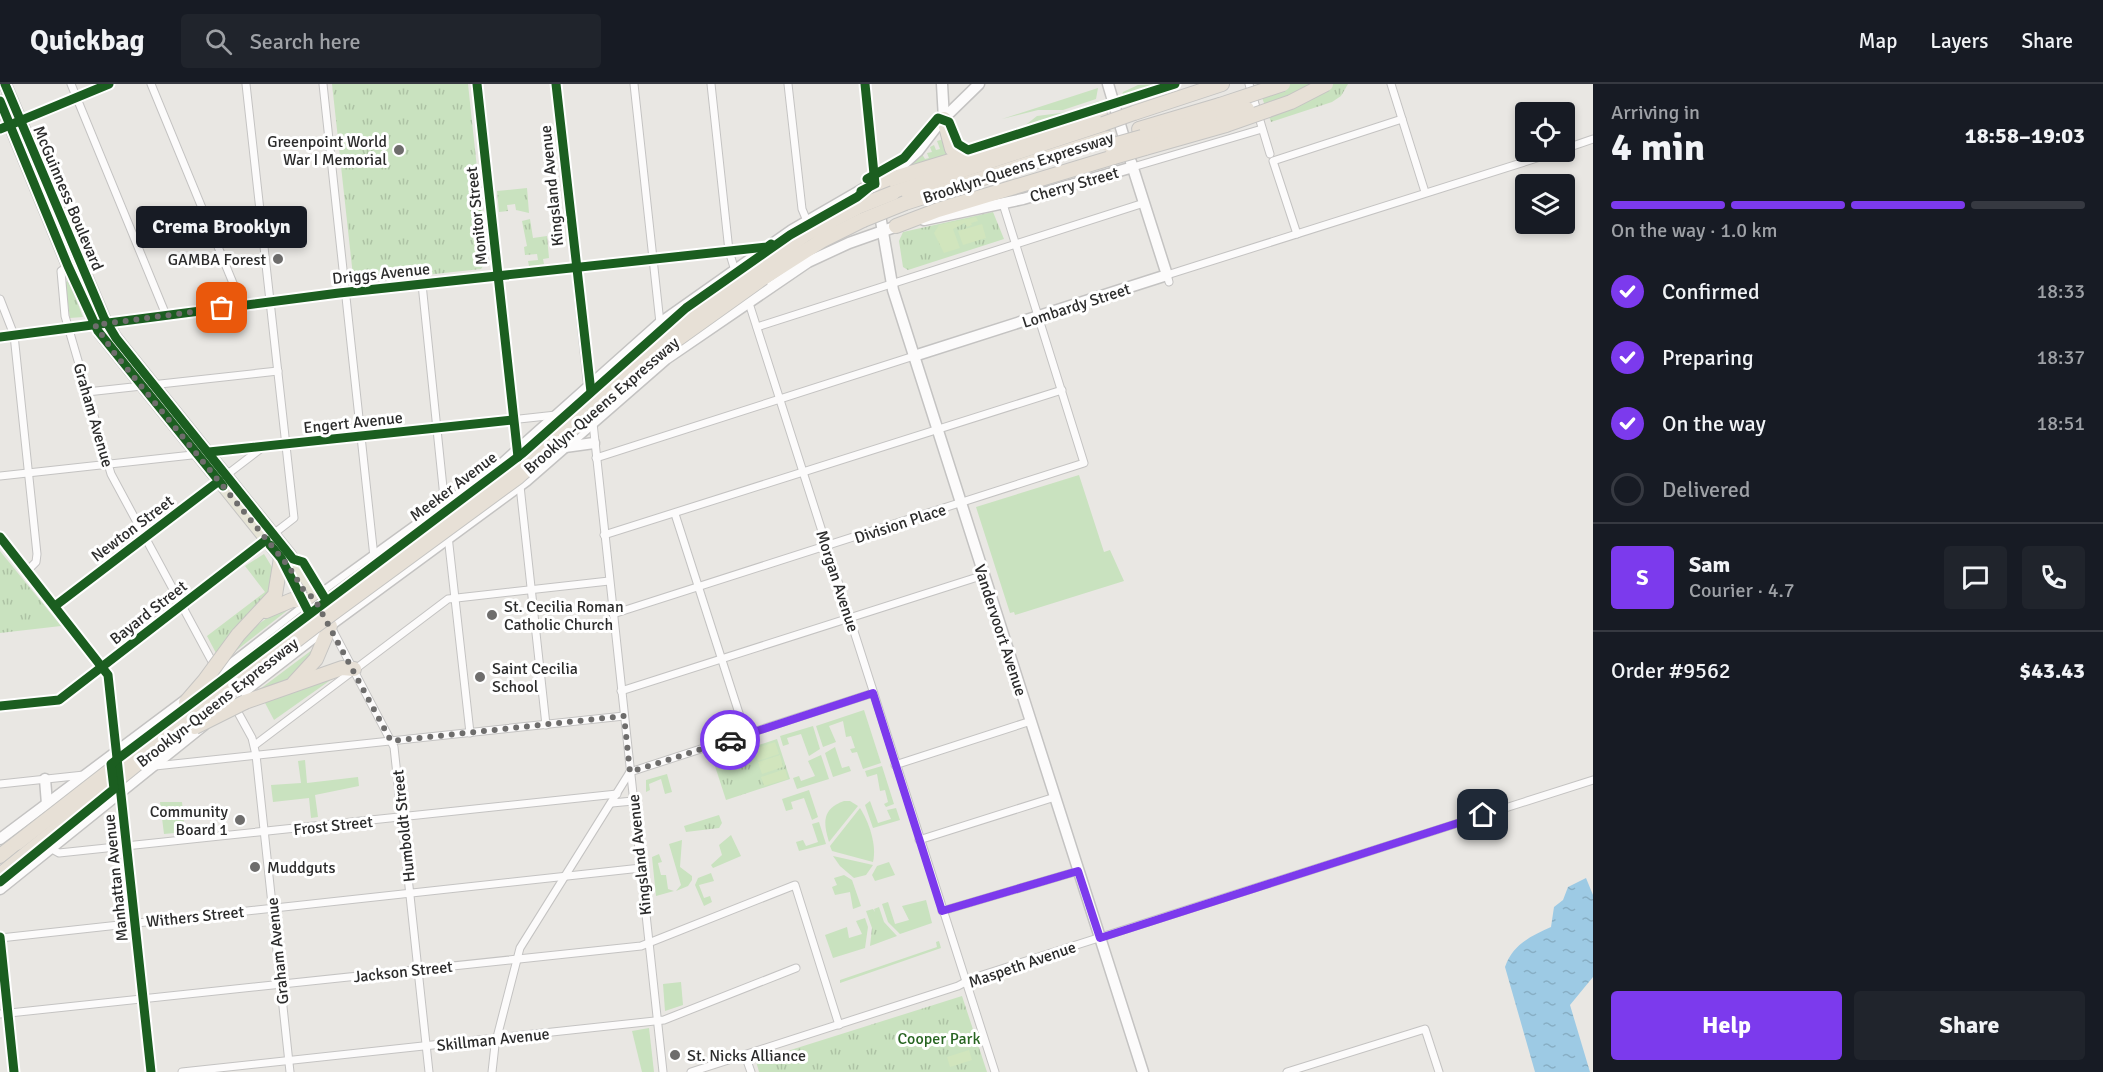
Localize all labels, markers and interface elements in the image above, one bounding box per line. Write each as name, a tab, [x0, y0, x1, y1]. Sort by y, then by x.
search box	[181, 14, 601, 68]
text: Quickbag	[30, 24, 145, 58]
icon: search	[202, 25, 235, 58]
text: Search here	[250, 28, 361, 55]
text: Map	[1859, 28, 1897, 54]
text: Layers	[1930, 28, 1988, 54]
text: Share	[2021, 28, 2073, 54]
text: Arriving in	[1611, 100, 1700, 125]
map controls	[1515, 102, 1575, 234]
button: locate	[1515, 102, 1575, 162]
text: 18:58–19:03	[1965, 122, 2085, 149]
street label: McGuinness Boulevard	[29, 123, 108, 274]
text: 4 min	[1611, 123, 1705, 171]
street label: Kingsland Avenue	[536, 124, 568, 247]
street label: Brooklyn-Queens Expressway	[920, 127, 1117, 208]
place label: Greenpoint World War I Memorial	[267, 132, 387, 170]
marker: Greenpoint World War I Memorial	[392, 143, 406, 157]
street label: Cherry Street	[1028, 163, 1121, 207]
street label: Monitor Street	[462, 165, 492, 266]
button: layers	[1515, 174, 1575, 234]
callout: Crema Brooklyn	[136, 206, 308, 248]
text: Crema Brooklyn	[152, 214, 291, 239]
text: On the way · 1.0 km	[1611, 218, 1777, 243]
place label: GAMBA Forest	[168, 250, 266, 270]
marker: GAMBA Forest	[271, 252, 285, 266]
street label: Driggs Avenue	[331, 259, 431, 289]
icon: check	[1611, 275, 1644, 308]
text: Confirmed	[1662, 278, 1760, 305]
street label: Lombardy Street	[1020, 279, 1133, 333]
text: 18:33	[2036, 279, 2085, 304]
pin	[196, 282, 247, 333]
icon: bag	[205, 291, 238, 324]
street label: Brooklyn-Queens Expressway	[520, 332, 684, 479]
icon: check	[1611, 341, 1644, 374]
text: Preparing	[1662, 344, 1754, 371]
text: 18:37	[2036, 345, 2085, 370]
street label: Graham Avenue	[69, 361, 117, 470]
icon: check	[1611, 407, 1644, 440]
street label: Engert Avenue	[303, 408, 404, 438]
text: On the way	[1662, 410, 1766, 437]
text: 18:51	[2036, 411, 2085, 436]
street label: Meeker Avenue	[406, 447, 501, 526]
text: Delivered	[1662, 476, 1750, 503]
street label: Newton Street	[87, 491, 178, 566]
street label: Division Place	[852, 500, 949, 548]
street label: Morgan Avenue	[811, 528, 863, 635]
button: chat	[1944, 546, 2007, 609]
button: phone	[2022, 546, 2085, 609]
text: Sam	[1689, 551, 1730, 578]
street label: Vandervoort Avenue	[969, 562, 1031, 699]
text: S	[1636, 564, 1649, 591]
street label: Bayard Street	[106, 576, 191, 649]
text: Courier · 4.7	[1689, 578, 1795, 603]
place label: St. Cecilia Roman Catholic Church	[504, 597, 624, 635]
marker: St. Cecilia Roman Catholic Church	[485, 608, 499, 622]
street label: Brooklyn-Queens Expressway	[133, 633, 303, 772]
text: Order #9562	[1611, 657, 1731, 684]
text: $43.43	[2019, 657, 2085, 684]
place label: Saint Cecilia School	[492, 659, 578, 697]
marker: Saint Cecilia School	[473, 670, 487, 684]
courier	[700, 710, 760, 770]
icon: car	[714, 724, 747, 757]
street label: Humboldt Street	[388, 768, 420, 883]
pin	[1457, 789, 1508, 840]
street label: Kingsland Avenue	[624, 793, 656, 916]
icon: home	[1466, 798, 1499, 831]
place label: Community Board 1	[150, 802, 229, 840]
street label: Frost Street	[292, 812, 374, 840]
street label: Manhattan Avenue	[99, 813, 133, 943]
marker: Community Board 1	[233, 813, 247, 827]
place label: Muddguts	[267, 858, 335, 878]
marker: Muddguts	[248, 860, 262, 874]
street label: Graham Avenue	[262, 896, 294, 1005]
street label: Withers Street	[145, 902, 245, 932]
street label: Maspeth Avenue	[966, 937, 1079, 993]
street label: Jackson Street	[353, 957, 454, 987]
button: Help	[1611, 991, 1842, 1060]
button: Share	[1854, 991, 2085, 1060]
street label: Skillman Avenue	[436, 1024, 551, 1056]
park label: Cooper Park	[898, 1029, 980, 1049]
place label: St. Nicks Alliance	[687, 1046, 806, 1066]
marker: St. Nicks Alliance	[668, 1048, 682, 1062]

